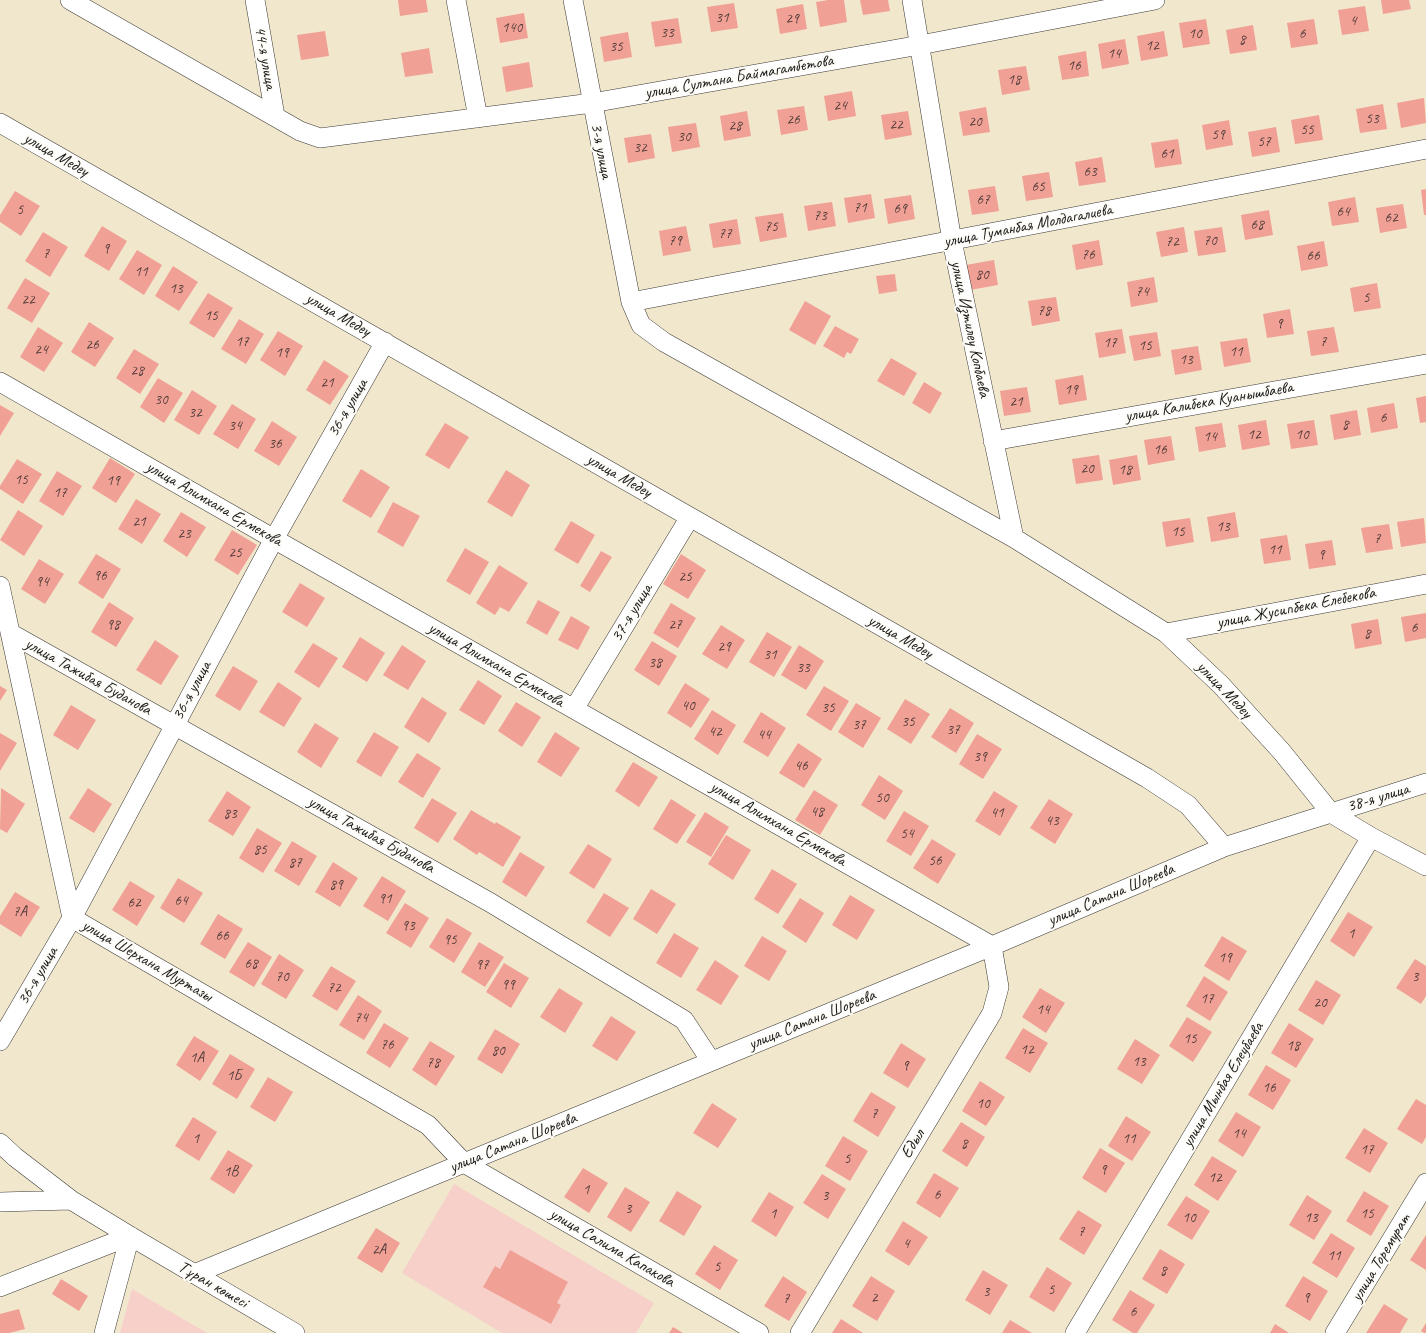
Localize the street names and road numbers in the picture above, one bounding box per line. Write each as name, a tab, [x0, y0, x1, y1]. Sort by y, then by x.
street label: 44-я улица	[249, 25, 281, 91]
street label: улица Султана Баймагамбетова	[643, 50, 835, 104]
street label: 3-я улица	[586, 122, 616, 180]
street label: улица Медеу	[20, 128, 92, 182]
street label: улица Туманбая Молдагалиева	[942, 200, 1114, 252]
street label: улица Изтилеу Копбаева	[946, 259, 994, 399]
street label: улица Медеу	[302, 288, 374, 342]
street label: 36-я улица	[323, 375, 373, 441]
street label: улица Калибека Куанышбаева	[1123, 377, 1295, 427]
street label: улица Медеу	[583, 449, 655, 503]
street label: улица Алимхана Ермекова	[142, 457, 286, 551]
street label: 37-я улица	[607, 580, 657, 646]
street label: улица Жусипбека Елебекова	[1215, 583, 1377, 633]
street label: улица Медеу	[864, 610, 936, 664]
street label: улица Алимхана Ермекова	[424, 618, 568, 712]
street label: улица Тажибая Буданова	[21, 634, 155, 720]
street label: улица Медеу	[1192, 657, 1256, 723]
street label: 36-я улица	[168, 658, 216, 724]
street label: улица Алимхана Ермекова	[706, 777, 850, 871]
street label: 38-я улица	[1345, 779, 1411, 817]
street label: улица Тажибая Буданова	[304, 792, 438, 878]
street label: улица Сатана Шореева	[1045, 859, 1177, 931]
street label: улица Шерхана Муртазы	[78, 915, 216, 1007]
street label: 36-я улица	[13, 943, 63, 1009]
street label: улица Сатана Шореева	[745, 985, 879, 1055]
street label: улица Мынбая Елеубаева	[1178, 1019, 1268, 1151]
street label: улица Сатана Шореева	[446, 1108, 580, 1178]
street label: Едыл	[896, 1126, 930, 1162]
street label: улица Салима Капакова	[546, 1204, 678, 1292]
street label: улица Торемурат	[1347, 1211, 1415, 1305]
street label: Тұран көшесі	[174, 1257, 252, 1313]

